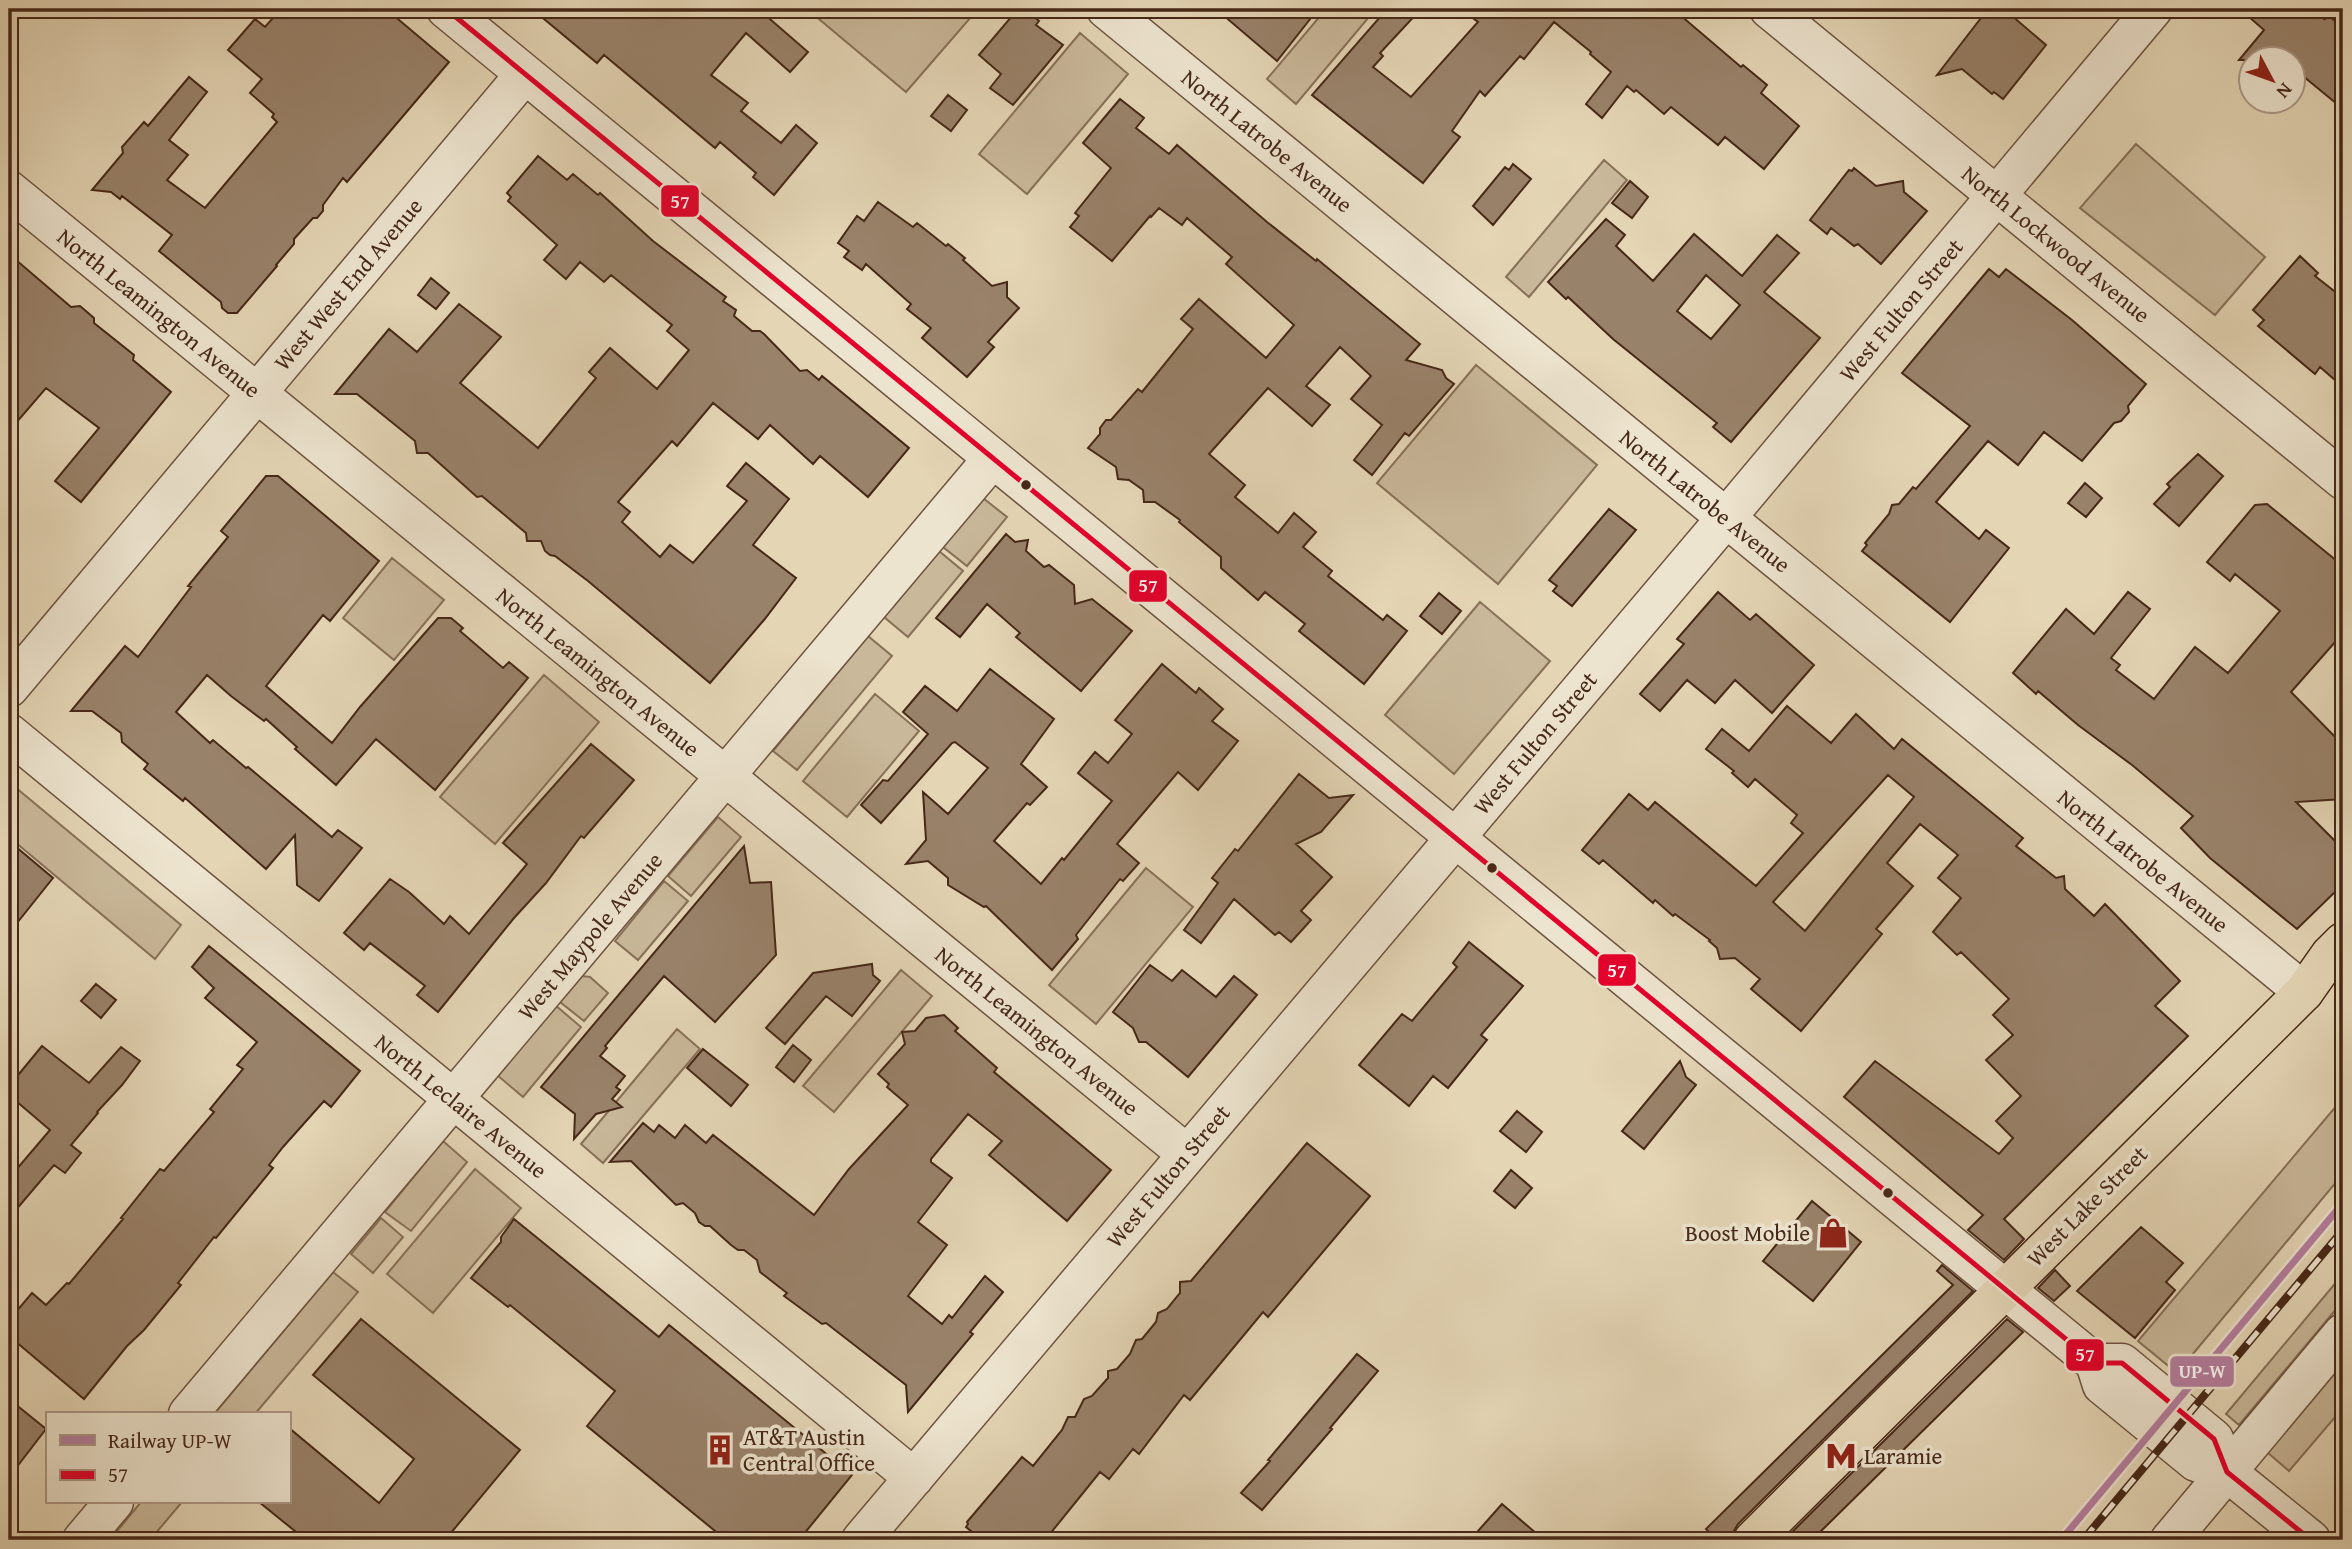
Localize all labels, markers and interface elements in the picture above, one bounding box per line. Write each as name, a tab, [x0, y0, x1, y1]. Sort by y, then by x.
north arrow	[2236, 46, 2306, 116]
street label: North Latrobe Avenue	[1175, 61, 1360, 220]
text: N	[2270, 77, 2300, 105]
street label: North Lockwood Avenue	[1955, 157, 2158, 330]
line badge: 57	[660, 184, 700, 218]
text: 57	[670, 187, 690, 215]
street label: West West End Avenue	[266, 190, 430, 377]
street label: North Leamington Avenue	[50, 220, 268, 405]
street label: West Fulton Street	[1831, 231, 1970, 388]
street label: North Latrobe Avenue	[1613, 421, 1798, 580]
unlabelled marker	[1019, 478, 1033, 492]
line badge: 57	[1128, 569, 1168, 603]
text: 57	[1138, 571, 1158, 599]
street label: North Leamington Avenue	[489, 579, 707, 764]
street label: West Fulton Street	[1465, 664, 1604, 821]
street label: North Latrobe Avenue	[2051, 781, 2236, 940]
street label: West Maypole Avenue	[509, 845, 670, 1027]
unlabelled marker	[1485, 861, 1499, 875]
street label: North Leamington Avenue	[928, 938, 1146, 1123]
line badge: 57	[1597, 953, 1637, 987]
text: 57	[1607, 956, 1627, 984]
street label: North Leclaire Avenue	[368, 1026, 555, 1186]
street label: West Fulton Street	[1098, 1097, 1237, 1254]
street label: West Lake Street	[2019, 1138, 2155, 1274]
unlabelled marker	[1881, 1186, 1895, 1200]
place label: Boost Mobile	[1685, 1216, 1810, 1249]
shop icon: Boost Mobile	[1816, 1216, 1850, 1250]
line badge: 57	[2065, 1338, 2105, 1372]
text: 57	[2075, 1340, 2095, 1368]
line badge: UP-W	[2169, 1355, 2235, 1388]
text: UP-W	[2179, 1357, 2226, 1385]
legend	[46, 1412, 290, 1504]
place label: AT&T Austin Central Office	[743, 1420, 875, 1479]
text: Railway UP-W	[108, 1425, 232, 1456]
building icon: AT&T Austin Central Office	[703, 1433, 737, 1467]
metro station icon: Laramie	[1824, 1439, 1858, 1473]
place label: Laramie	[1864, 1439, 1942, 1472]
text: 57	[108, 1459, 128, 1490]

